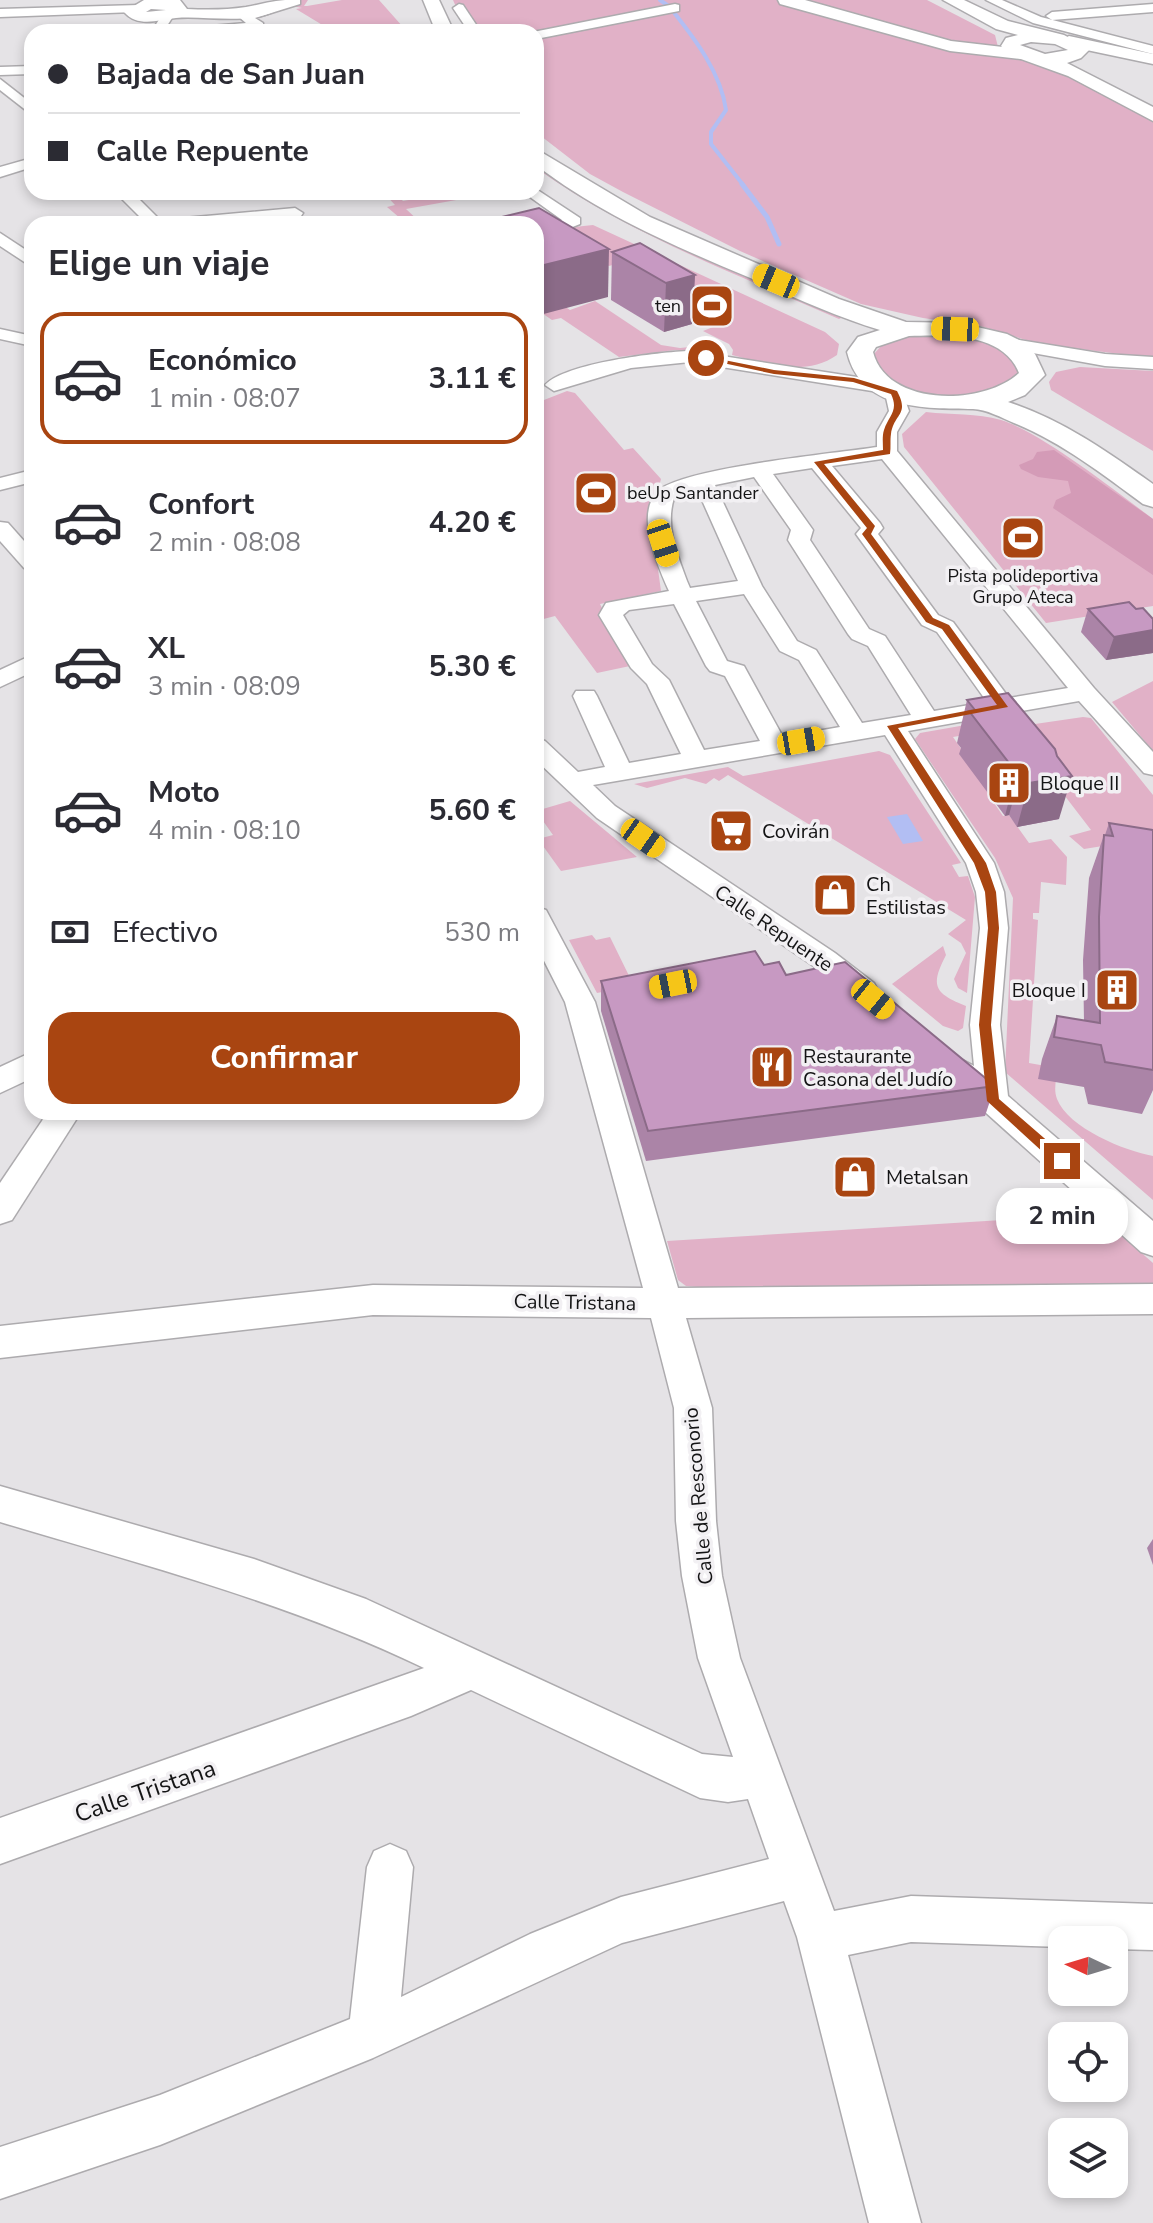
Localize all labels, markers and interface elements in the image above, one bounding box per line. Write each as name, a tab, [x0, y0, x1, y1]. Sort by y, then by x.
text: Bajada de San Juan	[96, 54, 365, 95]
text: Calle Repuente	[96, 131, 309, 172]
text: Elige un viaje	[48, 239, 269, 288]
car	[749, 261, 803, 301]
sports icon: ten	[688, 282, 736, 330]
place label: ten	[655, 294, 681, 318]
car	[931, 316, 979, 342]
text: Económico	[148, 340, 297, 381]
route start	[688, 340, 724, 376]
icon: car	[52, 342, 124, 414]
text: 3.11 €	[428, 358, 516, 399]
text: 1 min · 08:07	[148, 381, 301, 416]
sports icon: beUp Santander	[572, 469, 620, 517]
place label: beUp Santander	[627, 481, 759, 505]
text: Confort	[148, 484, 254, 525]
icon: car	[52, 486, 124, 558]
text: 4.20 €	[428, 502, 516, 543]
sports icon: Pista polideportiva Grupo Ateca	[999, 514, 1047, 562]
car	[644, 516, 682, 570]
text: 2 min · 08:08	[148, 525, 301, 560]
place label: Pista polideportiva Grupo Ateca	[947, 564, 1099, 609]
text: XL	[148, 628, 185, 669]
icon: car	[52, 630, 124, 702]
text: 5.30 €	[428, 646, 516, 687]
text: 3 min · 08:09	[148, 669, 301, 704]
car	[775, 725, 827, 757]
building icon: Bloque II	[985, 759, 1033, 807]
place label: Bloque II	[1040, 770, 1119, 797]
text: Moto	[148, 772, 220, 813]
icon: car	[52, 774, 124, 846]
text: 5.60 €	[428, 790, 516, 831]
supermarket icon: Covirán	[707, 807, 755, 855]
text: 4 min · 08:10	[148, 813, 301, 848]
car	[616, 814, 670, 862]
place label: Covirán	[762, 818, 830, 845]
shop icon: Ch Estilistas	[811, 871, 859, 919]
place label: Ch Estilistas	[866, 871, 946, 921]
street label: Calle Repuente	[709, 879, 838, 978]
icon: cash	[48, 910, 92, 954]
text: Efectivo	[112, 912, 218, 953]
text: 530 m	[444, 915, 520, 950]
building icon: Bloque I	[1093, 966, 1141, 1014]
car	[647, 968, 699, 1000]
car	[847, 975, 899, 1023]
place label: Bloque I	[1012, 977, 1086, 1004]
button: Confirmar	[48, 1012, 520, 1104]
restaurant icon: Restaurante Casona del Judío	[748, 1043, 796, 1091]
place label: Restaurante Casona del Judío	[803, 1043, 953, 1093]
route end	[1044, 1143, 1080, 1179]
shop icon: Metalsan	[831, 1153, 879, 1201]
place label: Metalsan	[886, 1164, 969, 1191]
callout: 2 min	[996, 1189, 1128, 1245]
text: 2 min	[1028, 1198, 1096, 1233]
street label: Calle Tristana	[513, 1288, 637, 1317]
street label: Calle de Resconorio	[677, 1406, 720, 1586]
street label: Calle Tristana	[70, 1752, 220, 1830]
north arrow	[1048, 1926, 1128, 2006]
map controls	[1048, 1926, 1128, 2198]
button: locate	[1048, 2022, 1128, 2102]
button: layers	[1048, 2118, 1128, 2198]

